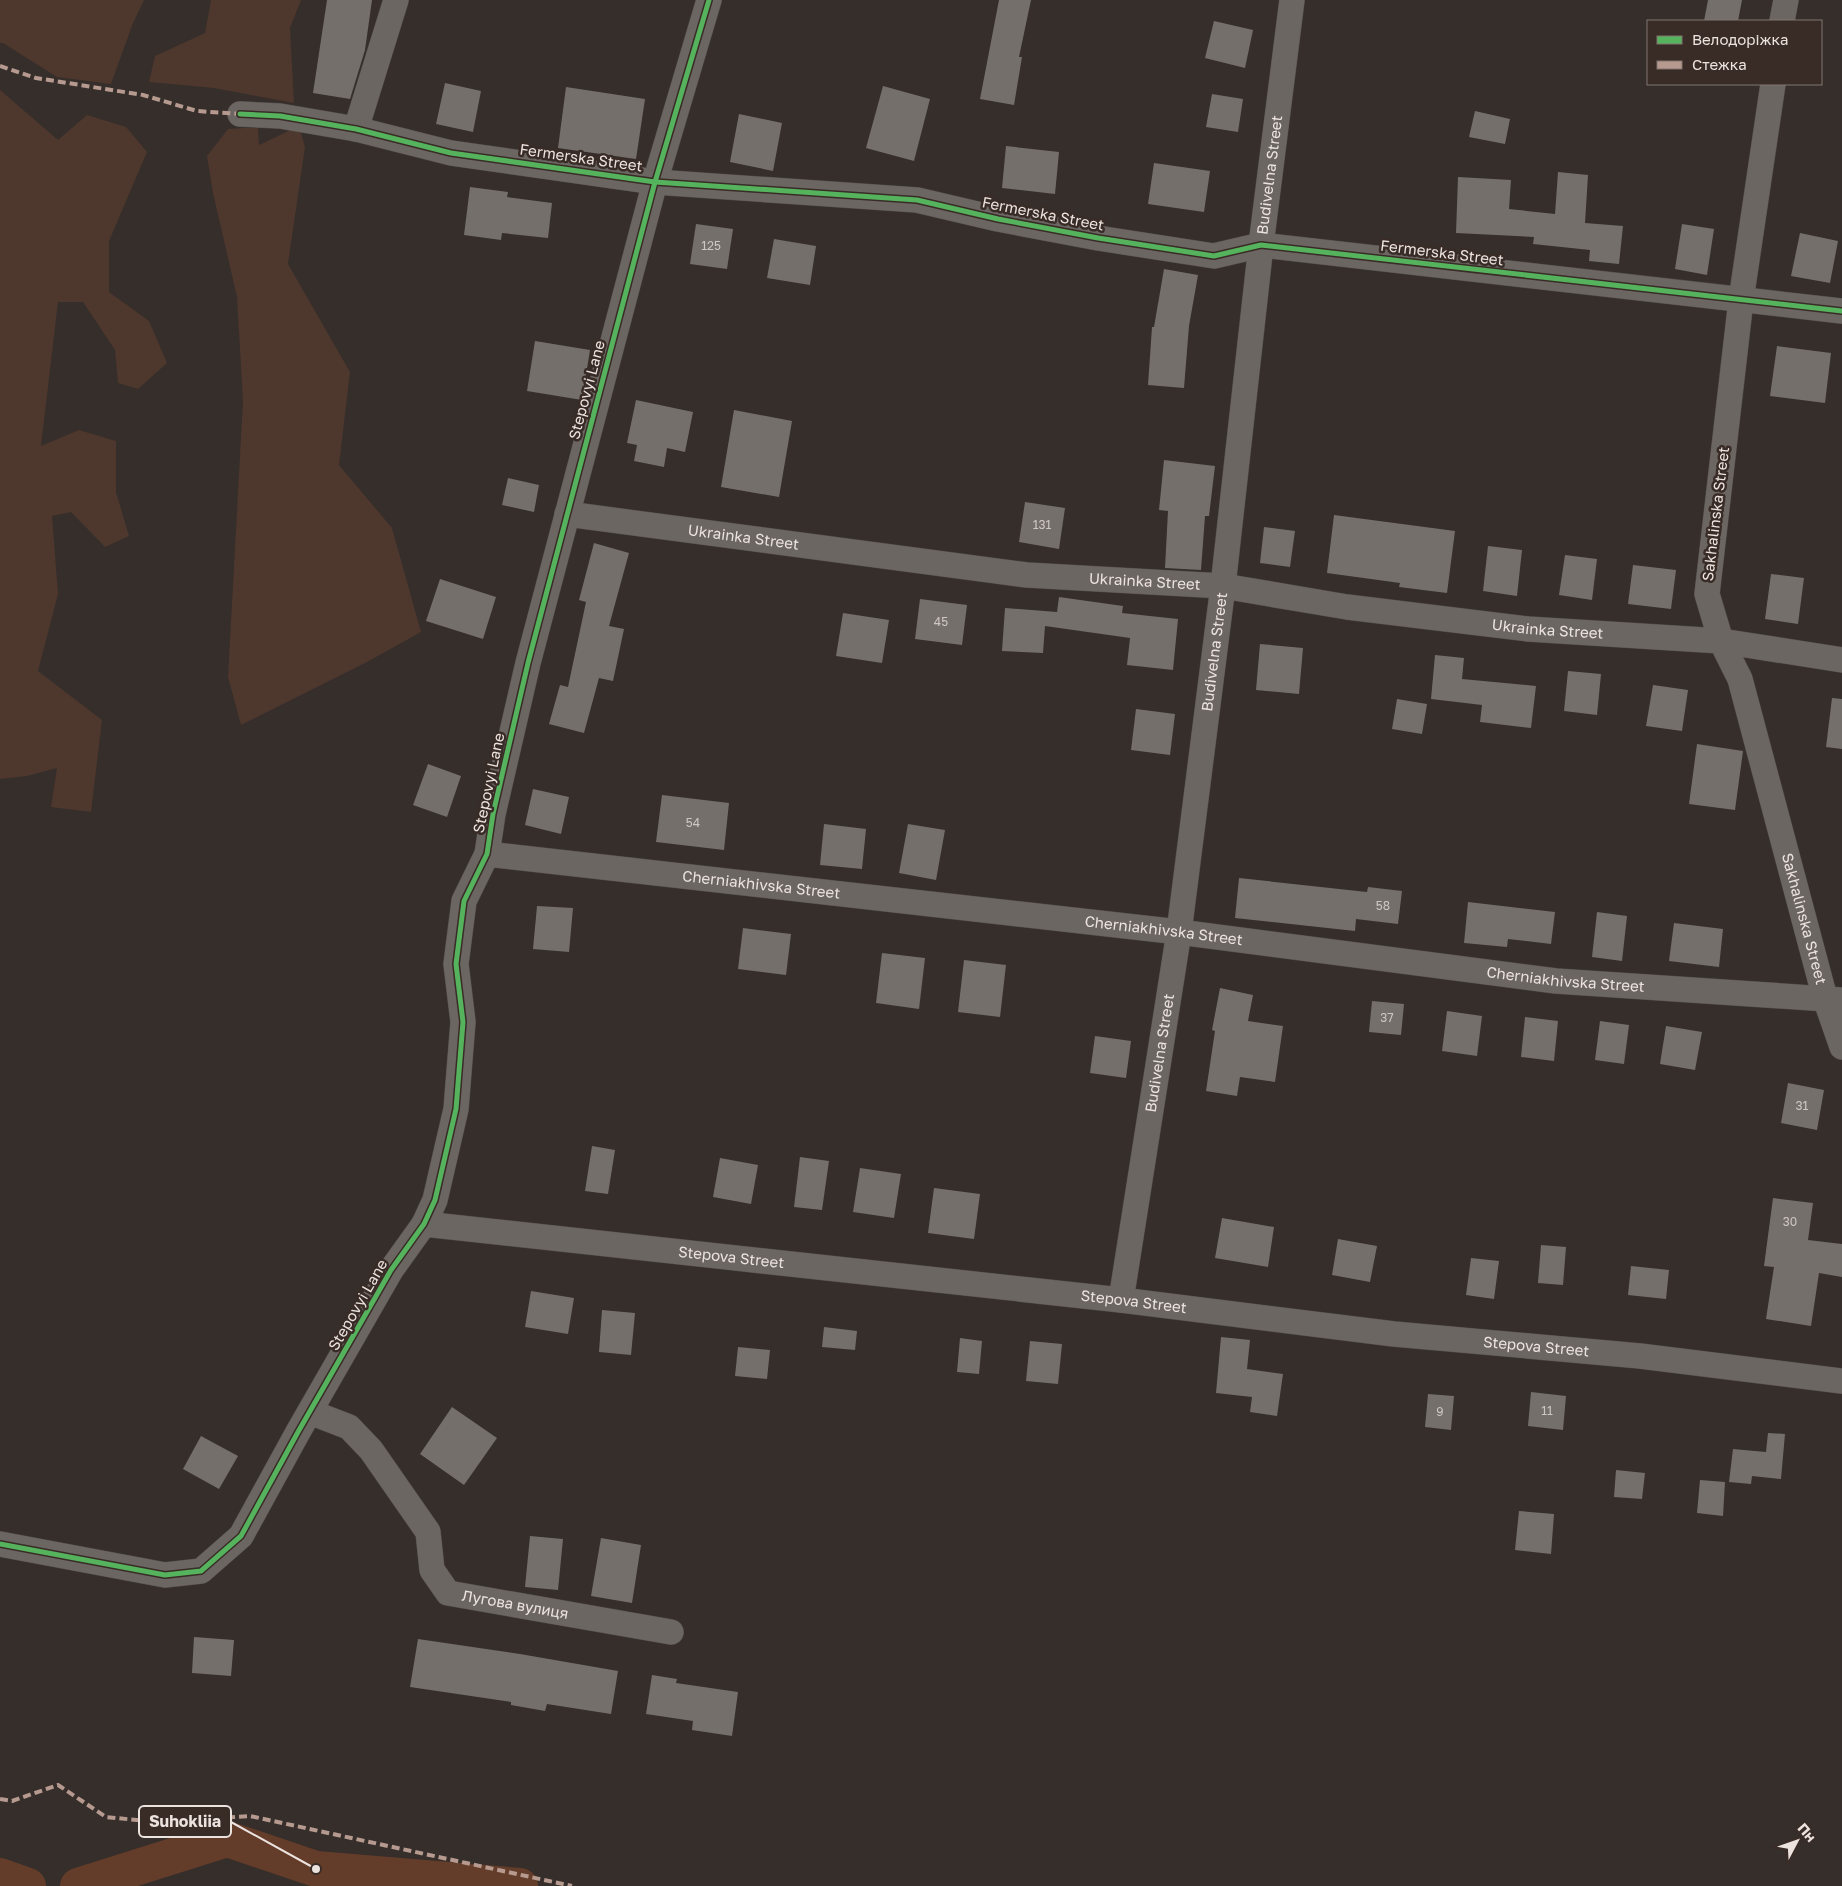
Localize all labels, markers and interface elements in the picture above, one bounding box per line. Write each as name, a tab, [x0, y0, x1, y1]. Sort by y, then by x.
legend	[1647, 20, 1822, 85]
text: Велодоріжка	[1692, 30, 1789, 48]
text: Стежка	[1692, 55, 1747, 73]
street label: Budivelna Street	[1252, 114, 1285, 236]
street label: Fermerska Street	[518, 139, 644, 175]
street label: Fermerska Street	[981, 192, 1106, 234]
street label: Fermerska Street	[1379, 236, 1505, 269]
house number: 125	[701, 238, 721, 253]
street label: Stepovyi Lane	[564, 338, 608, 441]
street label: Sakhalinska Street	[1698, 446, 1732, 582]
house number: 131	[1033, 517, 1052, 532]
street label: Ukrainka Street	[687, 520, 800, 553]
street label: Ukrainka Street	[1088, 568, 1201, 593]
street label: Budivelna Street	[1197, 591, 1230, 712]
house number: 45	[934, 614, 948, 629]
street label: Ukrainka Street	[1491, 615, 1604, 642]
street label: Stepovyi Lane	[469, 731, 507, 835]
house number: 54	[686, 815, 700, 830]
street label: Sakhalinska Street	[1779, 851, 1831, 986]
street label: Cherniakhivska Street	[681, 866, 841, 902]
house number: 58	[1376, 898, 1390, 913]
street label: Cherniakhivska Street	[1084, 911, 1244, 948]
street label: Cherniakhivska Street	[1486, 962, 1645, 995]
street label: Budivelna Street	[1141, 992, 1177, 1114]
house number: 37	[1380, 1010, 1394, 1025]
house number: 31	[1796, 1098, 1809, 1113]
house number: 30	[1783, 1214, 1797, 1229]
street label: Stepova Street	[677, 1242, 785, 1271]
street label: Stepovyi Lane	[324, 1256, 391, 1353]
street label: Stepova Street	[1080, 1286, 1188, 1316]
street label: Stepova Street	[1482, 1332, 1590, 1359]
house number: 11	[1541, 1403, 1553, 1418]
house number: 9	[1436, 1404, 1444, 1419]
street label: Лугова вулиця	[461, 1586, 570, 1622]
callout: Suhokliia	[139, 1806, 231, 1837]
text: Suhokliia	[149, 1811, 221, 1831]
north arrow	[1772, 1816, 1822, 1866]
text: Пн	[1795, 1819, 1820, 1845]

